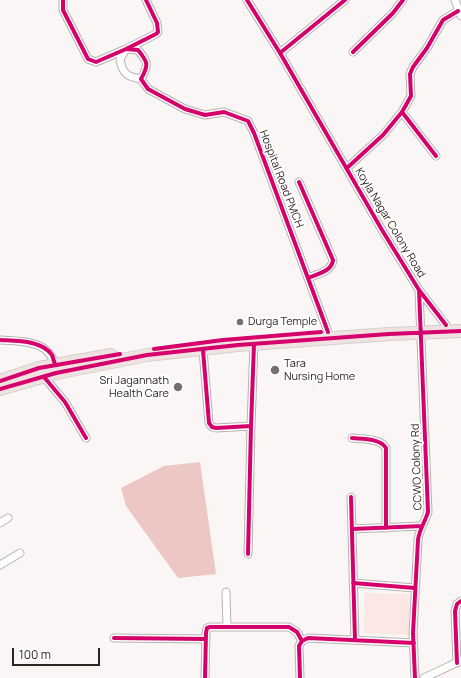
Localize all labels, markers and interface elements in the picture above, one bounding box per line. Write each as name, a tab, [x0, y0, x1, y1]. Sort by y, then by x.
street label: Hospital Road PMCH	[256, 128, 306, 230]
street label: Koyla Nagar Colony Road	[352, 166, 428, 280]
place label: Durga Temple	[248, 315, 317, 329]
marker: Durga Temple	[235, 317, 245, 327]
place label: Tara Nursing Home	[284, 357, 355, 383]
marker: Tara Nursing Home	[269, 364, 281, 376]
place label: Sri Jagannath Health Care	[100, 374, 169, 400]
marker: Sri Jagannath Health Care	[172, 381, 184, 393]
street label: CCWO Colony Rd	[409, 423, 425, 511]
scale bar	[14, 640, 102, 666]
text: 100 m	[19, 646, 51, 663]

